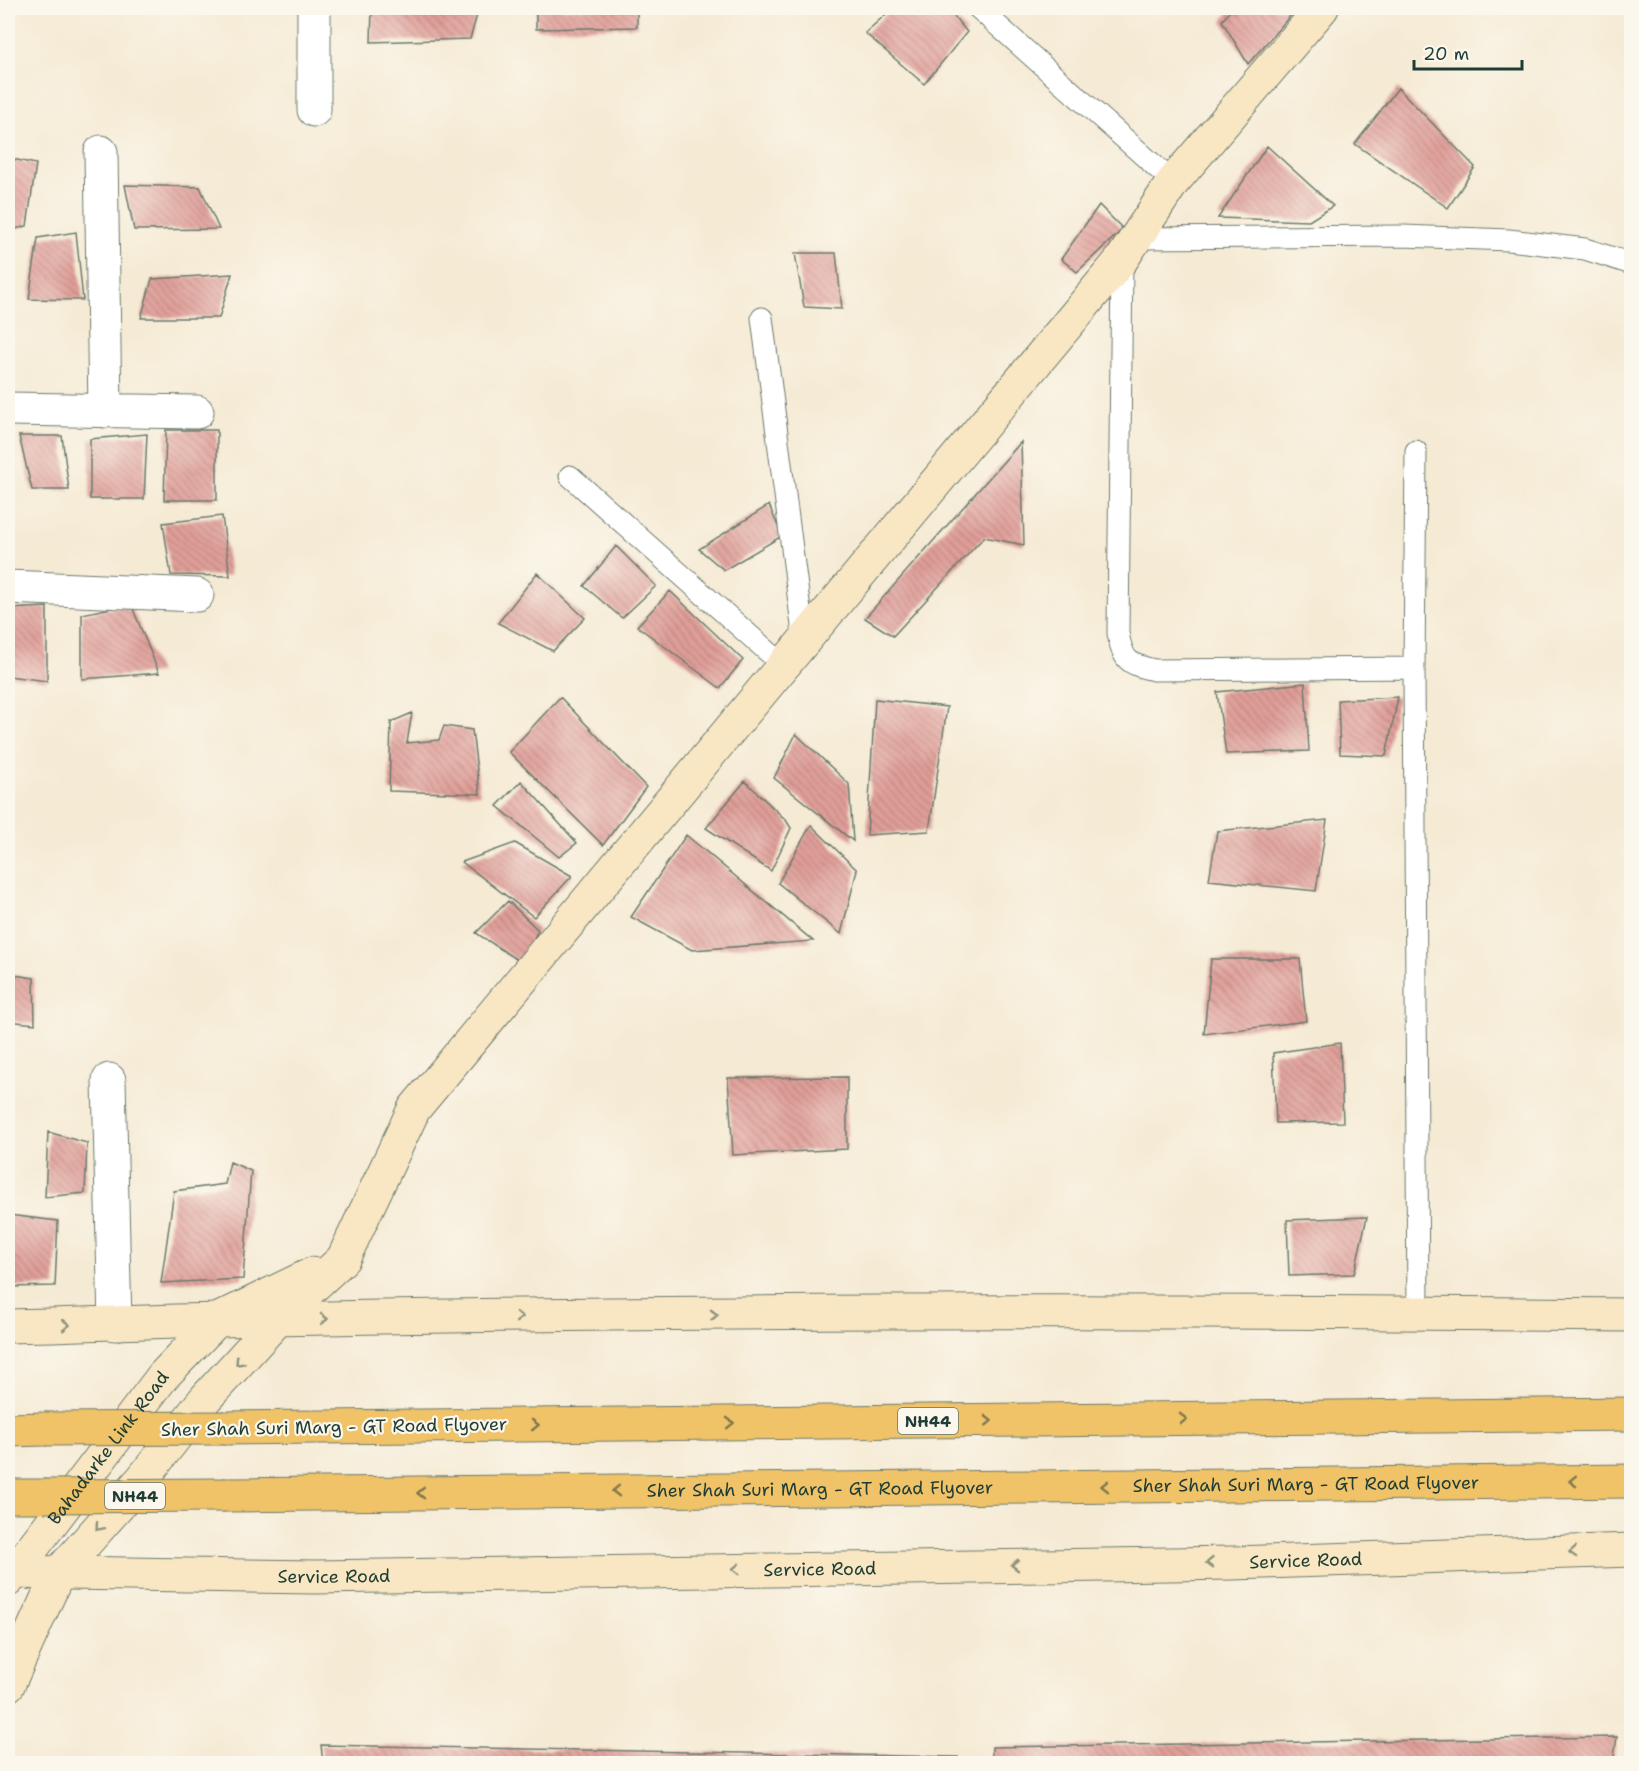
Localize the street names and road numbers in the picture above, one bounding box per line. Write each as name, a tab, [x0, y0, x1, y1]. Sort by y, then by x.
street label: Bahadarke Link Road	[42, 1366, 175, 1530]
road number: NH44	[898, 1408, 958, 1434]
street label: Sher Shah Suri Marg - GT Road Flyover	[161, 1412, 507, 1442]
street label: Sher Shah Suri Marg - GT Road Flyover	[1133, 1471, 1479, 1498]
street label: Sher Shah Suri Marg - GT Road Flyover	[647, 1475, 993, 1503]
road number: NH44	[105, 1483, 165, 1509]
street label: Service Road	[1249, 1547, 1363, 1574]
street label: Service Road	[763, 1556, 876, 1582]
street label: Service Road	[277, 1564, 391, 1589]

